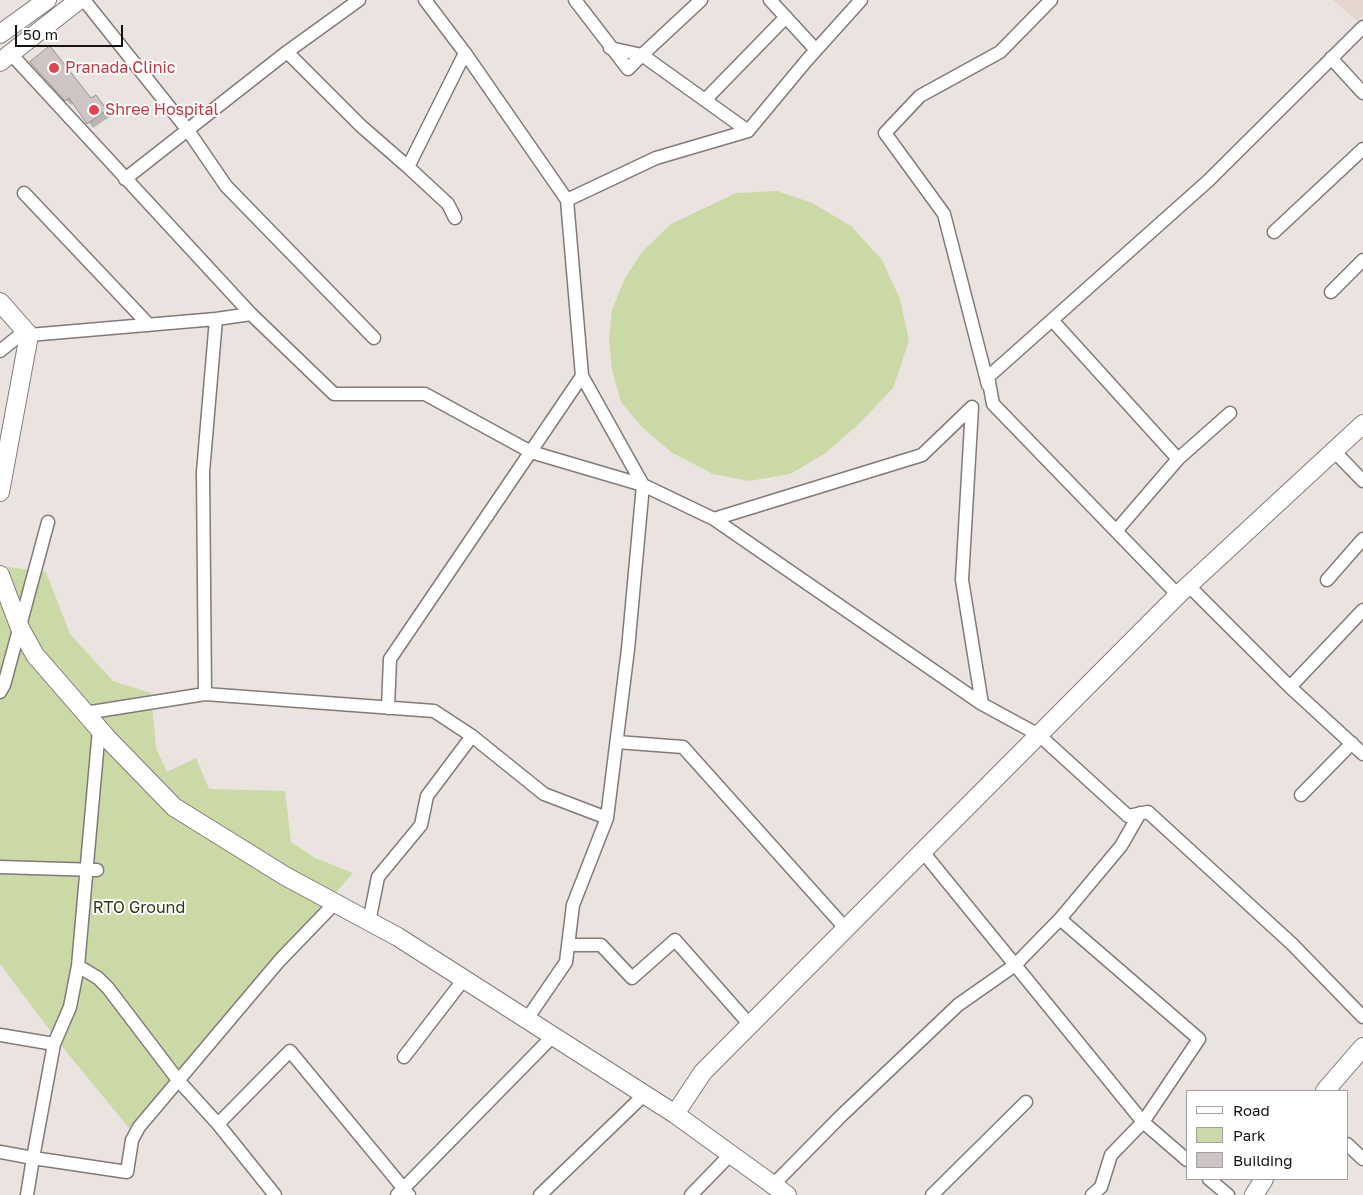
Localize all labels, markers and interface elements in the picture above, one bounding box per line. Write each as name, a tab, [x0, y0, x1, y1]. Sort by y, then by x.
scale bar	[18, 15, 125, 47]
text: 50 m	[23, 25, 58, 43]
place label: Pranada Clinic	[65, 58, 175, 78]
marker: Pranada Clinic	[47, 61, 61, 75]
place label: Shree Hospital	[105, 100, 219, 120]
marker: Shree Hospital	[87, 103, 101, 117]
park label: RTO Ground	[93, 898, 185, 918]
legend	[1186, 1090, 1348, 1180]
text: Road	[1233, 1101, 1270, 1119]
text: Park	[1233, 1126, 1265, 1144]
text: Building	[1233, 1151, 1293, 1169]

